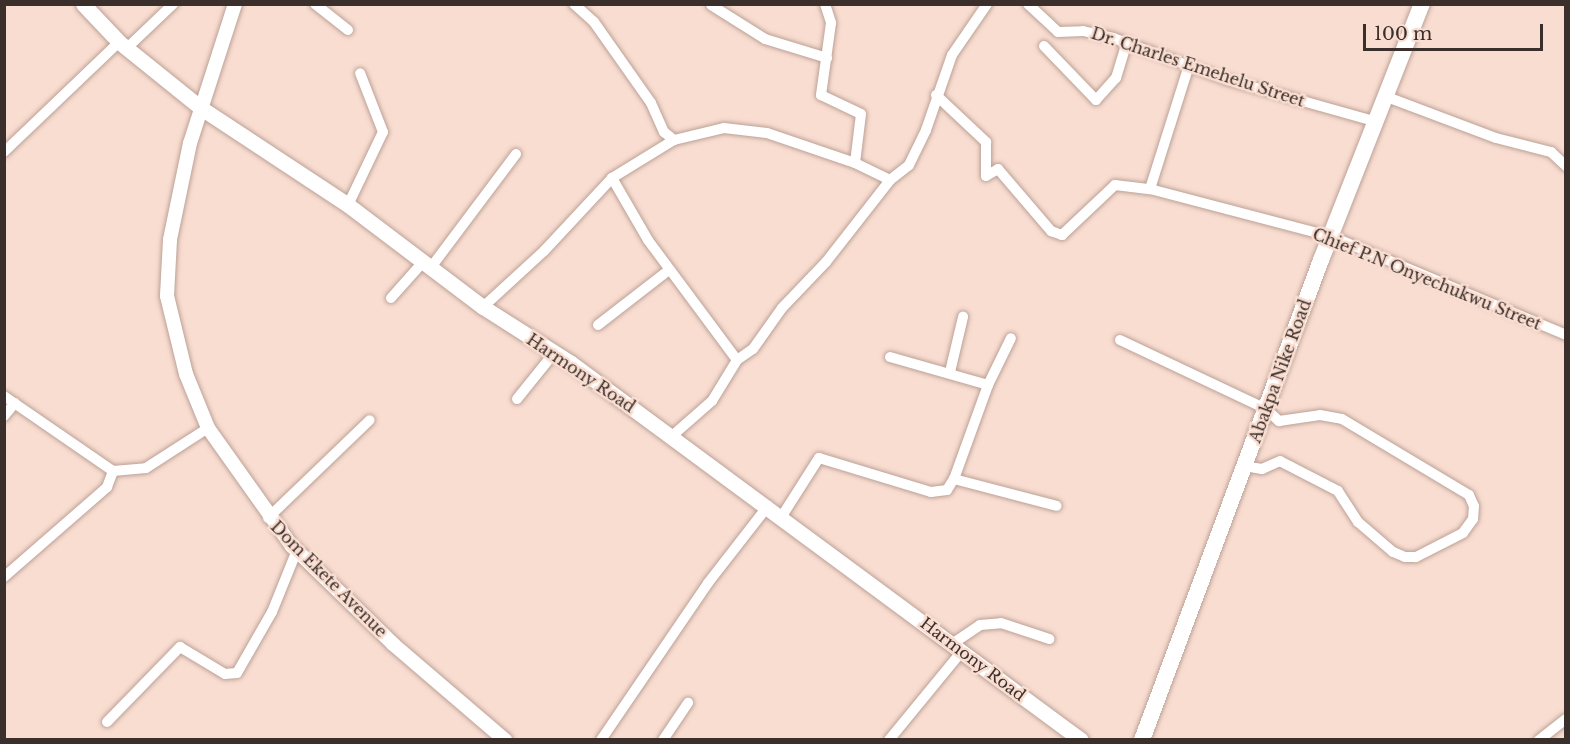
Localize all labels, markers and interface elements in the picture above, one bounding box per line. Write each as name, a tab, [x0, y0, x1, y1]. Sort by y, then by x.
scale bar	[1366, 12, 1546, 50]
street label: Dr. Charles Emehelu Street	[1089, 23, 1307, 111]
text: 100 m	[1374, 23, 1432, 45]
street label: Chief P.N Onyechukwu Street	[1310, 224, 1544, 334]
street label: Abakpa Nike Road	[1245, 297, 1315, 445]
street label: Harmony Road	[523, 330, 639, 416]
street label: Dom Ekete Avenue	[267, 517, 391, 641]
street label: Harmony Road	[916, 613, 1030, 705]

